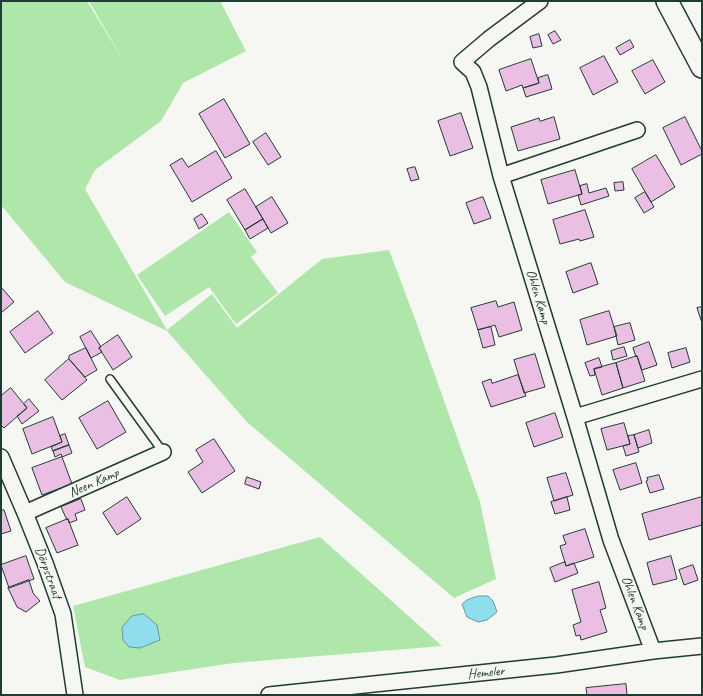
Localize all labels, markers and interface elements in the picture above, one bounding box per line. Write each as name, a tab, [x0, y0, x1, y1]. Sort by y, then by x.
street label: Ohlen Kamp	[522, 268, 554, 326]
street label: Neen Kamp	[66, 465, 122, 501]
street label: Dörpstraat	[31, 545, 65, 601]
street label: Ohlen Kamp	[617, 574, 653, 632]
street label: Hemeler	[467, 663, 505, 683]

